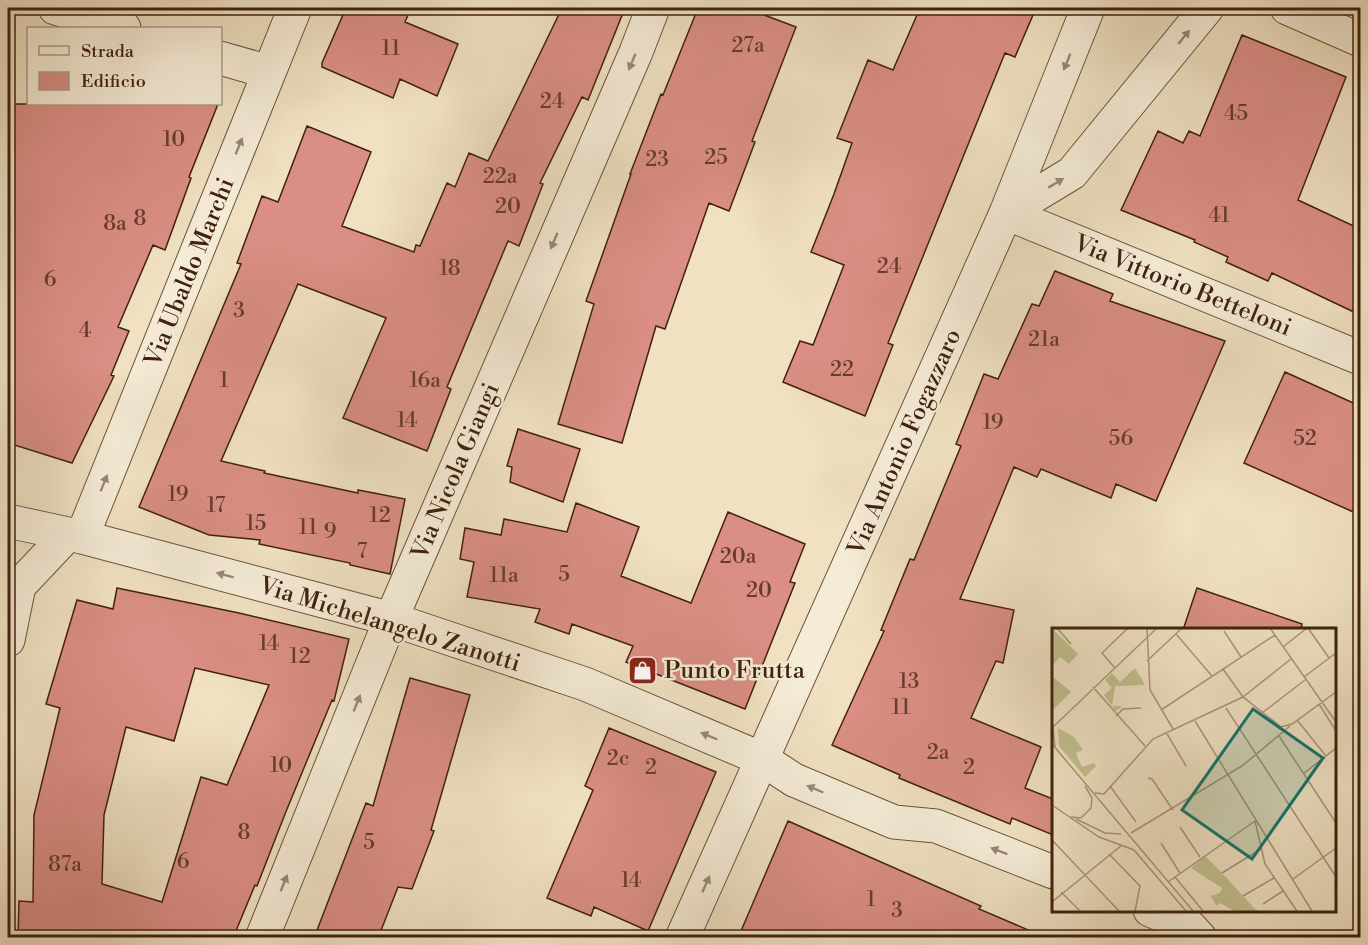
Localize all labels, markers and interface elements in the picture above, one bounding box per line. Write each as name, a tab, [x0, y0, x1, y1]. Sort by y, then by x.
legend	[27, 27, 222, 105]
one-way arrow	[1177, 29, 1189, 44]
house number: 27a	[731, 33, 765, 59]
house number: 11	[382, 36, 400, 62]
text: Strada	[81, 40, 135, 63]
one-way arrow	[627, 53, 636, 71]
one-way arrow	[1061, 53, 1071, 71]
text: Edificio	[81, 70, 146, 93]
house number: 24	[540, 89, 564, 115]
house number: 45	[1224, 101, 1248, 127]
house number: 10	[163, 127, 185, 153]
one-way arrow	[235, 137, 245, 155]
house number: 25	[704, 145, 728, 171]
house number: 23	[645, 147, 669, 173]
house number: 22a	[483, 164, 518, 190]
street label: Via Ubaldo Marchi	[138, 173, 242, 372]
one-way arrow	[1048, 177, 1064, 188]
house number: 20	[495, 194, 521, 220]
house number: 41	[1208, 203, 1230, 229]
house number: 8	[134, 206, 146, 232]
house number: 8a	[103, 211, 127, 237]
street label: Via Vittorio Betteloni	[1068, 228, 1296, 343]
one-way arrow	[549, 232, 559, 250]
house number: 24	[877, 254, 901, 280]
house number: 18	[439, 256, 461, 282]
house number: 6	[44, 267, 57, 293]
house number: 3	[233, 298, 245, 324]
house number: 4	[79, 318, 91, 344]
street label: Via Antonio Fogazzaro	[841, 324, 968, 561]
house number: 21a	[1028, 327, 1060, 353]
house number: 22	[830, 357, 854, 383]
house number: 1	[219, 368, 229, 394]
house number: 16a	[409, 368, 441, 394]
street label: Via Nicola Giangi	[405, 379, 507, 565]
house number: 14	[397, 408, 417, 434]
house number: 19	[982, 410, 1004, 436]
house number: 56	[1109, 426, 1133, 452]
house number: 52	[1293, 426, 1317, 452]
one-way arrow	[100, 474, 109, 492]
house number: 19	[167, 482, 189, 508]
house number: 17	[207, 493, 226, 519]
house number: 12	[369, 503, 391, 529]
house number: 15	[246, 511, 266, 537]
house number: 11	[299, 515, 317, 541]
house number: 9	[324, 519, 336, 545]
house number: 7	[357, 539, 368, 565]
house number: 20a	[720, 544, 757, 570]
house number: 5	[558, 562, 570, 588]
house number: 11a	[489, 563, 519, 589]
one-way arrow	[216, 570, 234, 579]
street label: Via Michelangelo Zanotti	[254, 571, 524, 679]
house number: 20	[746, 578, 772, 604]
inset map	[1052, 628, 1335, 912]
house number: 14	[259, 631, 279, 657]
house number: 12	[289, 644, 311, 670]
shop icon: Punto Frutta	[627, 654, 659, 686]
place label: Punto Frutta	[664, 656, 806, 686]
house number: 13	[899, 669, 919, 695]
one-way arrow	[352, 693, 362, 711]
house number: 11	[892, 695, 910, 721]
one-way arrow	[699, 731, 717, 741]
house number: 2a	[927, 740, 950, 766]
house number: 2c	[607, 746, 629, 772]
house number: 10	[270, 753, 292, 779]
house number: 2	[645, 755, 657, 781]
house number: 2	[963, 755, 975, 781]
one-way arrow	[806, 784, 824, 793]
house number: 8	[238, 820, 250, 846]
house number: 5	[363, 830, 375, 856]
one-way arrow	[989, 846, 1007, 856]
house number: 6	[177, 849, 190, 875]
house number: 87a	[48, 852, 82, 878]
house number: 14	[621, 868, 641, 894]
one-way arrow	[279, 874, 289, 892]
one-way arrow	[701, 875, 711, 893]
house number: 1	[866, 887, 876, 913]
house number: 3	[891, 898, 903, 924]

